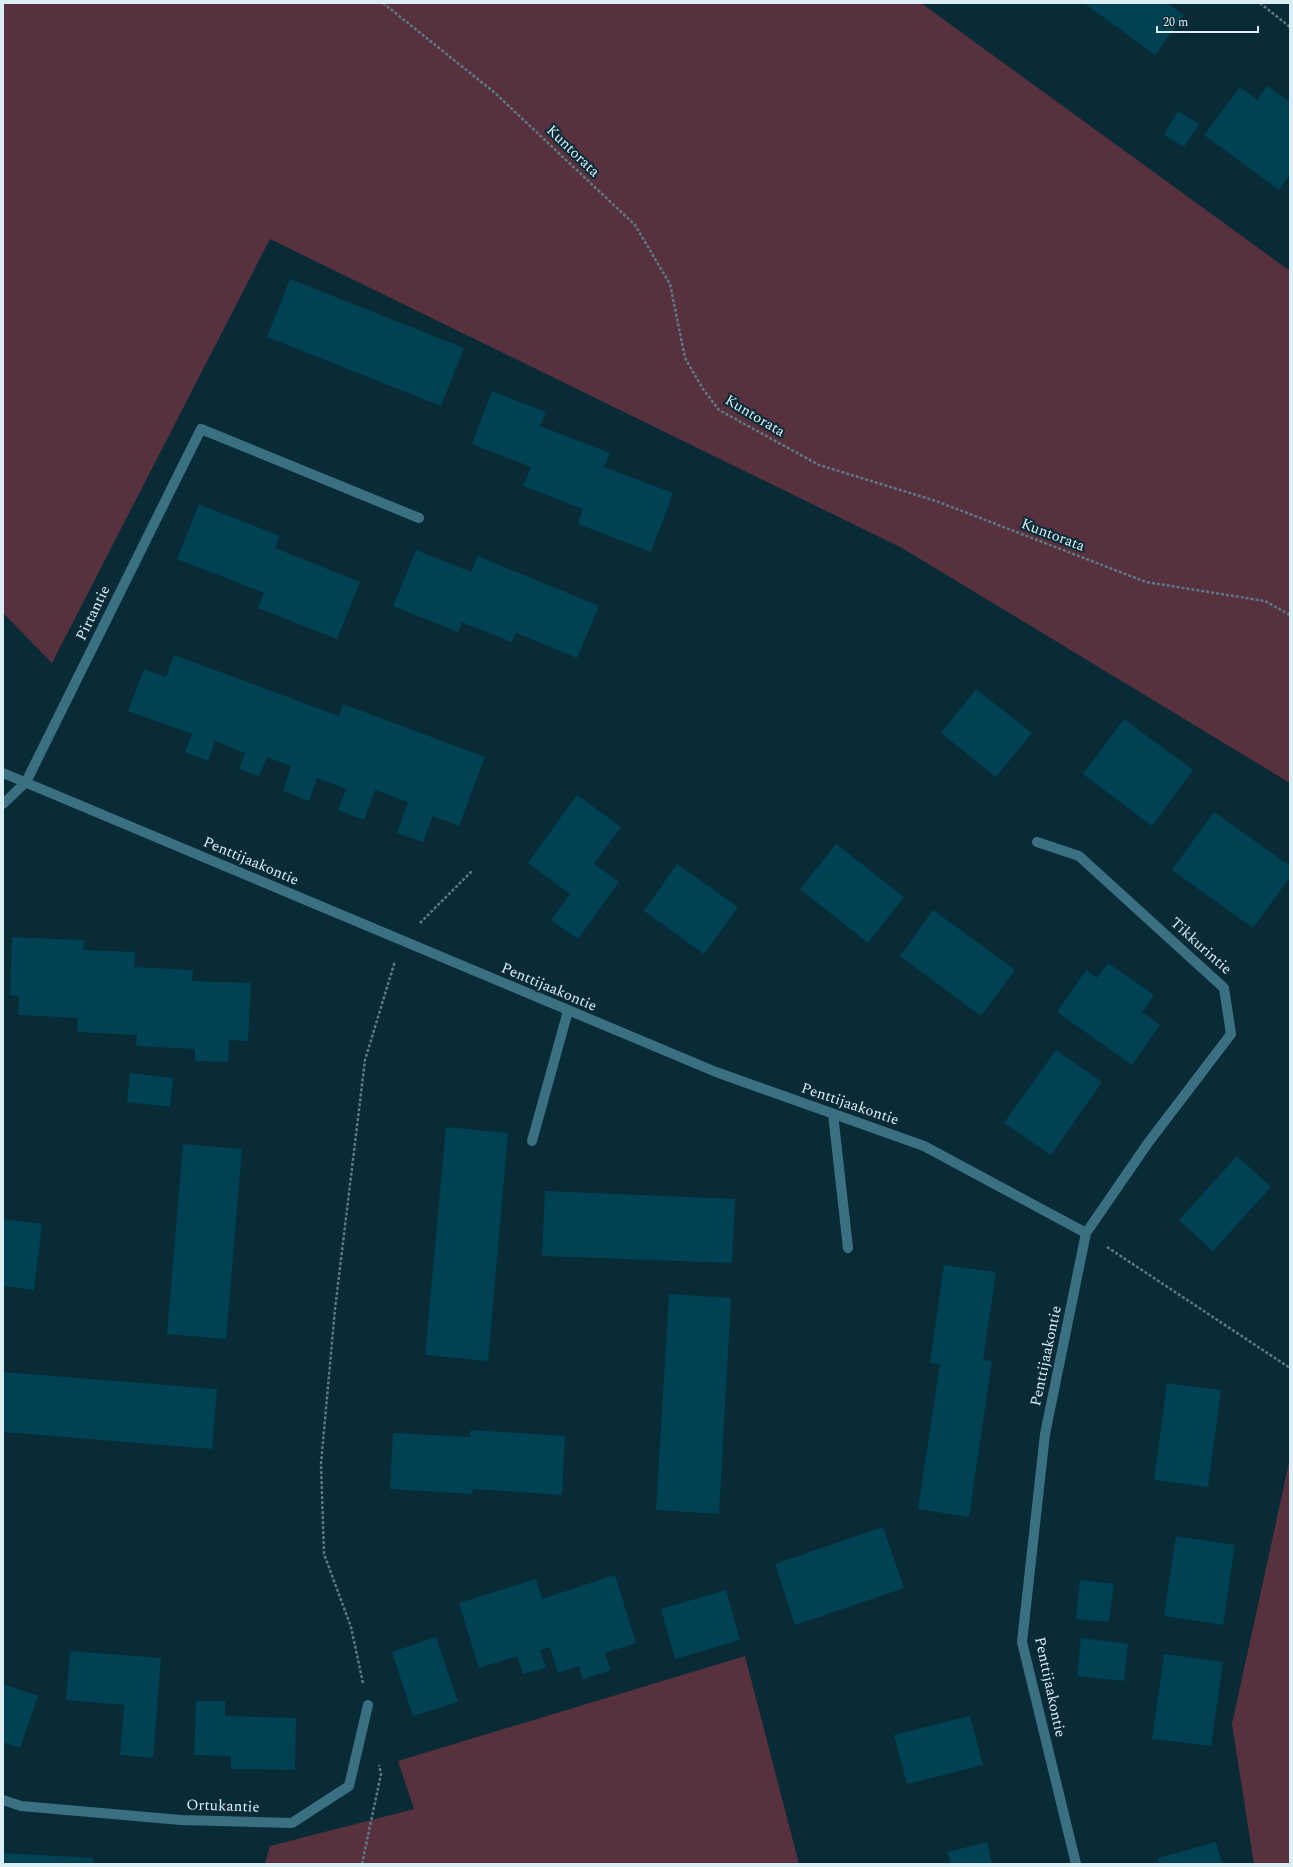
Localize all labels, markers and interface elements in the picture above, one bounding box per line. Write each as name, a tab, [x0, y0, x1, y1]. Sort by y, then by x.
scale bar	[1157, 8, 1258, 34]
text: 20 m	[1163, 13, 1188, 32]
street label: Kuntorata	[541, 119, 606, 183]
street label: Kuntorata	[720, 389, 790, 443]
street label: Kuntorata	[1018, 512, 1089, 558]
street label: Pirtantie	[70, 582, 116, 644]
street label: Penttijaakontie	[200, 830, 302, 892]
street label: Tikkurintie	[1165, 912, 1237, 980]
street label: Penttijaakontie	[498, 956, 600, 1018]
street label: Penttijaakontie	[798, 1077, 902, 1131]
street label: Penttijaakontie	[1024, 1304, 1068, 1408]
street label: Penttijaakontie	[1028, 1635, 1072, 1739]
street label: Ortukantie	[186, 1793, 260, 1819]

